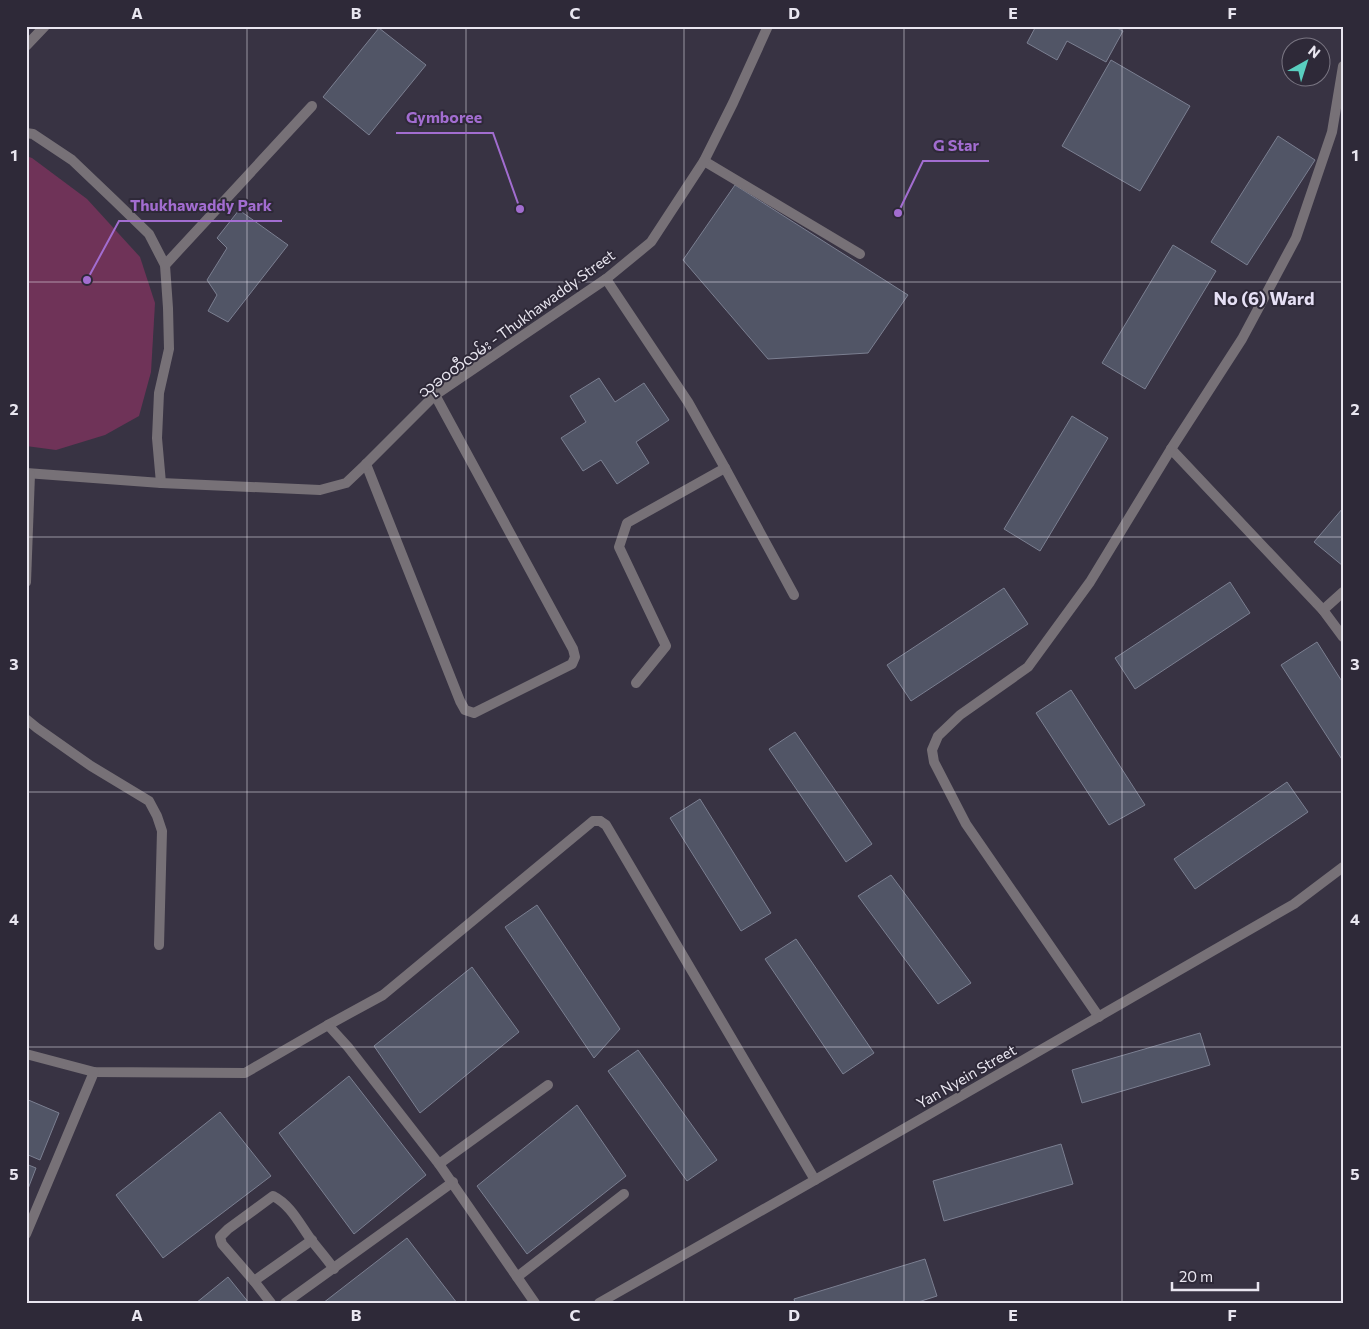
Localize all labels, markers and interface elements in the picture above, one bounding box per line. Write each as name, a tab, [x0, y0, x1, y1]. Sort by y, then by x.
text: A	[131, 3, 143, 22]
text: B	[351, 3, 362, 22]
text: C	[570, 3, 581, 22]
text: D	[788, 3, 800, 22]
text: E	[1008, 3, 1018, 22]
text: F	[1227, 3, 1237, 22]
north arrow	[1282, 38, 1332, 88]
text: N	[1305, 42, 1324, 61]
callout: Gymboree	[396, 102, 493, 133]
text: Gymboree	[406, 107, 482, 126]
callout: G Star	[923, 130, 989, 161]
text: G Star	[933, 135, 979, 154]
text: 1	[10, 145, 18, 164]
text: 1	[1351, 145, 1359, 164]
callout: Thukhawaddy Park	[119, 190, 282, 221]
text: Thukhawaddy Park	[130, 195, 273, 214]
street label: သုခဝတီလမ်း - Thukhawaddy Street	[414, 245, 620, 404]
district label: No (6) Ward	[1213, 287, 1315, 309]
text: 2	[9, 399, 19, 418]
text: 2	[1350, 399, 1360, 418]
text: 3	[9, 654, 19, 673]
text: 3	[1350, 654, 1360, 673]
text: 4	[9, 909, 19, 928]
text: 4	[1350, 909, 1360, 928]
street label: Yan Nyein Street	[913, 1040, 1019, 1112]
text: 5	[9, 1164, 19, 1183]
text: 5	[1350, 1164, 1360, 1183]
scale bar	[1172, 1259, 1258, 1291]
text: 20 m	[1179, 1267, 1213, 1285]
text: A	[131, 1305, 143, 1324]
text: B	[351, 1305, 362, 1324]
text: C	[570, 1305, 581, 1324]
text: D	[788, 1305, 800, 1324]
text: E	[1008, 1305, 1018, 1324]
text: F	[1227, 1305, 1237, 1324]

